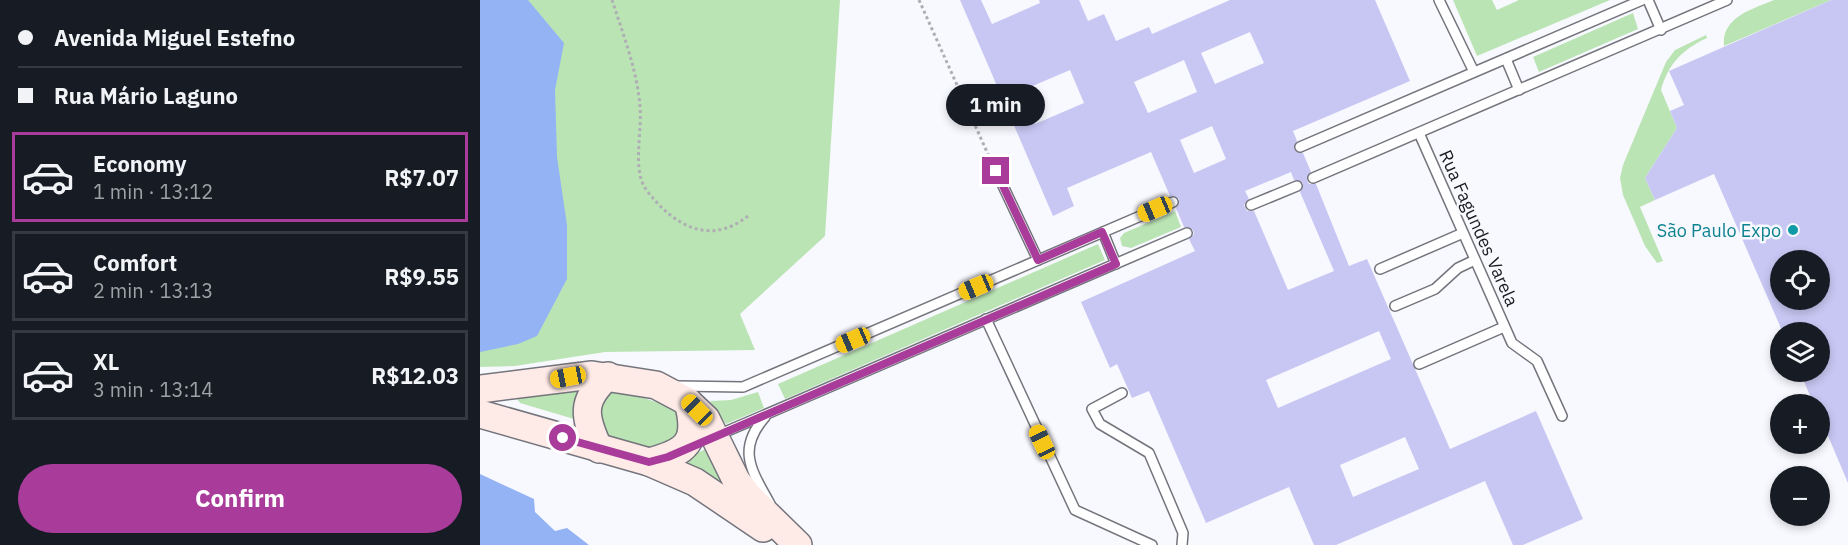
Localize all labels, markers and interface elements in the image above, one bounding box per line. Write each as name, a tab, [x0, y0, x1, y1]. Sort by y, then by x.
text: Avenida Miguel Estefno	[54, 23, 295, 52]
text: Rua Mário Laguno	[54, 81, 238, 110]
callout: 1 min	[946, 84, 1046, 126]
text: 1 min	[969, 91, 1022, 118]
street label: Rua Fagundes Varela	[1434, 146, 1524, 310]
text: Economy	[93, 149, 187, 178]
icon: car	[21, 150, 75, 204]
route end	[982, 157, 1009, 184]
text: R$7.07	[385, 163, 459, 192]
text: 1 min · 13:12	[93, 178, 213, 205]
car	[1135, 194, 1175, 224]
place label: São Paulo Expo	[1657, 219, 1781, 242]
marker: São Paulo Expo	[1786, 223, 1800, 237]
text: Comfort	[93, 248, 177, 277]
icon: car	[21, 249, 75, 303]
map controls	[1770, 250, 1830, 526]
button: locate	[1770, 250, 1830, 310]
text: R$9.55	[385, 262, 459, 291]
car	[956, 272, 996, 302]
text: 2 min · 13:13	[93, 277, 213, 304]
button: layers	[1770, 322, 1830, 382]
car	[833, 325, 873, 355]
text: XL	[93, 347, 119, 376]
icon: car	[21, 348, 75, 402]
text: R$12.03	[371, 361, 459, 390]
car	[549, 365, 587, 389]
text: 3 min · 13:14	[93, 376, 213, 403]
car	[678, 391, 716, 429]
button: +	[1770, 394, 1830, 454]
car	[1026, 422, 1058, 462]
route start	[549, 424, 576, 451]
button: Confirm	[18, 464, 462, 533]
button: −	[1770, 466, 1830, 526]

